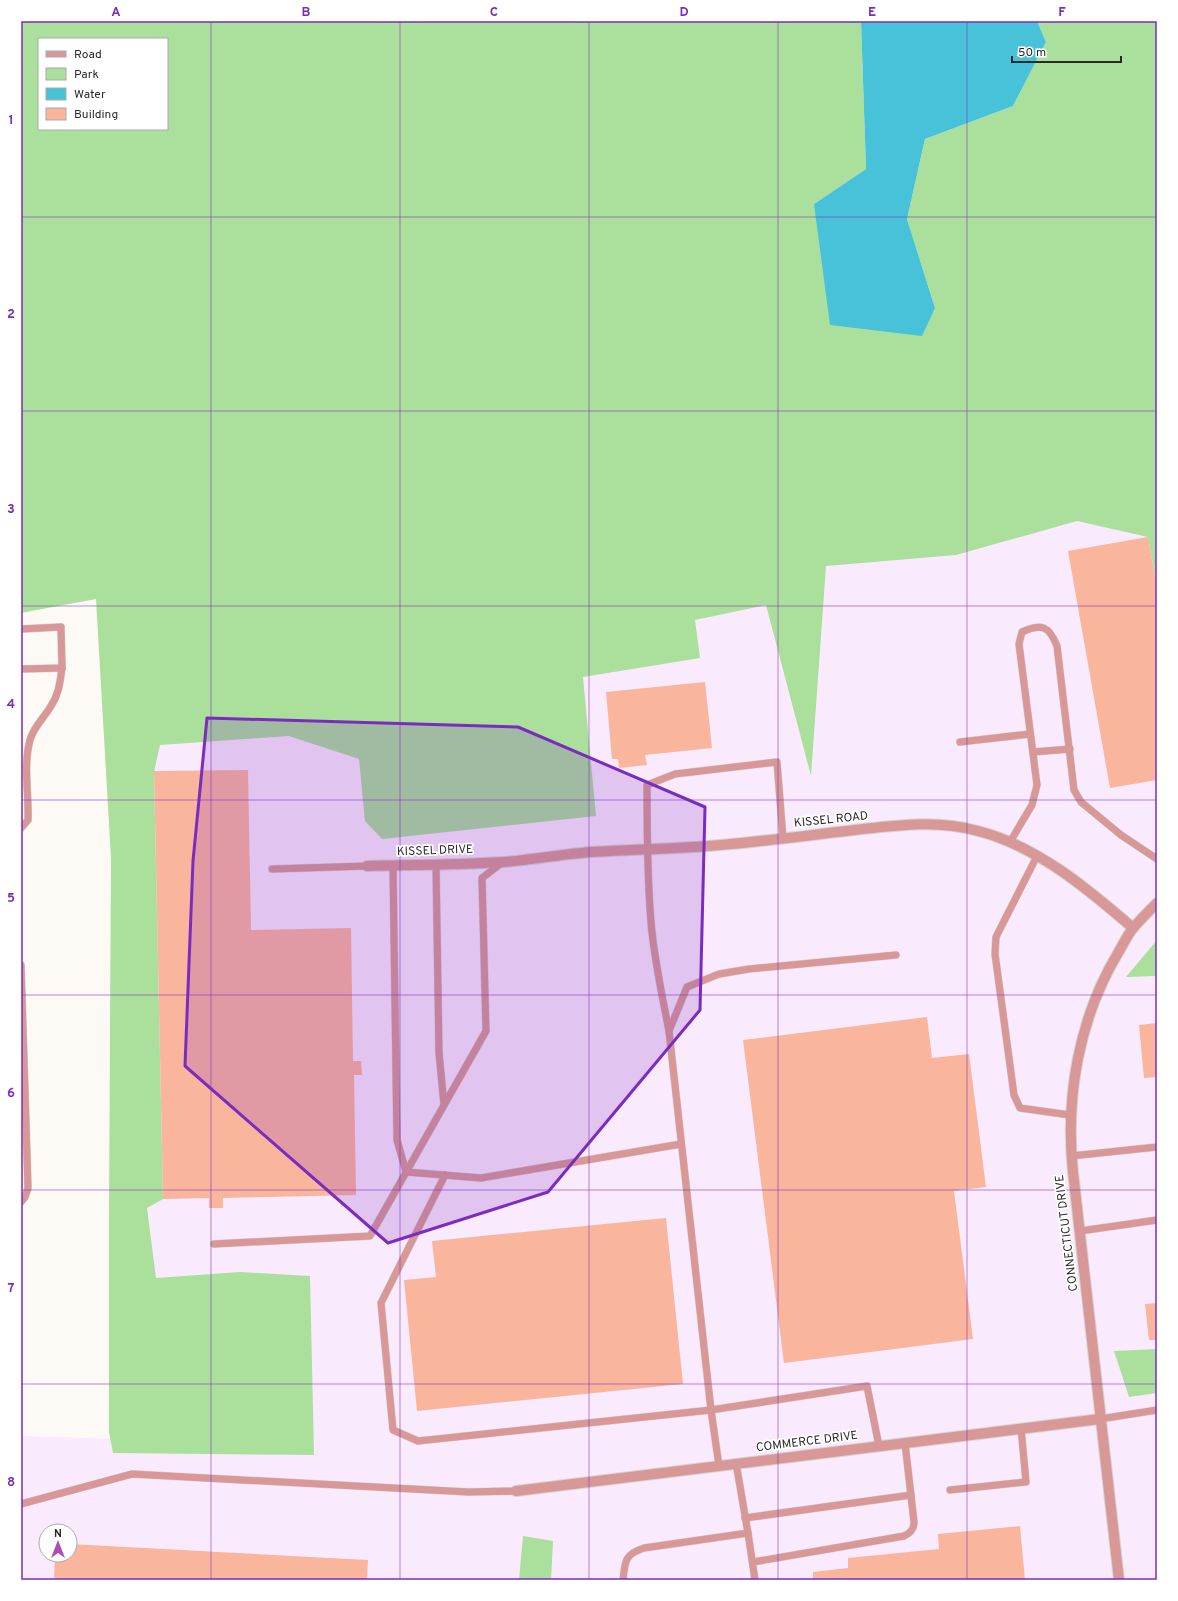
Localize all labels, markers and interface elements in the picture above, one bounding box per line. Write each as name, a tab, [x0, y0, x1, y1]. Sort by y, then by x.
text: A	[111, 5, 121, 21]
text: B	[302, 5, 311, 21]
text: C	[490, 5, 498, 21]
text: D	[679, 5, 689, 21]
text: E	[868, 5, 876, 21]
text: F	[1058, 5, 1066, 21]
legend	[38, 38, 168, 130]
scale bar	[1012, 38, 1121, 64]
text: 50 m	[1018, 45, 1046, 61]
text: Road	[74, 47, 102, 63]
text: Park	[74, 67, 99, 83]
text: Water	[74, 87, 106, 103]
text: Building	[74, 107, 118, 123]
text: 1	[8, 113, 14, 129]
text: 2	[7, 307, 15, 323]
text: 3	[7, 502, 15, 518]
text: 4	[7, 697, 15, 713]
street label: KISSEL ROAD	[793, 808, 869, 832]
street label: KISSEL DRIVE	[397, 842, 473, 860]
text: 5	[7, 891, 15, 907]
text: 6	[7, 1086, 15, 1102]
street label: CONNECTICUT DRIVE	[1052, 1174, 1082, 1292]
text: 7	[8, 1281, 15, 1297]
street label: COMMERCE DRIVE	[755, 1428, 859, 1456]
text: 8	[7, 1475, 15, 1491]
north arrow	[38, 1523, 78, 1563]
text: N	[54, 1527, 62, 1541]

